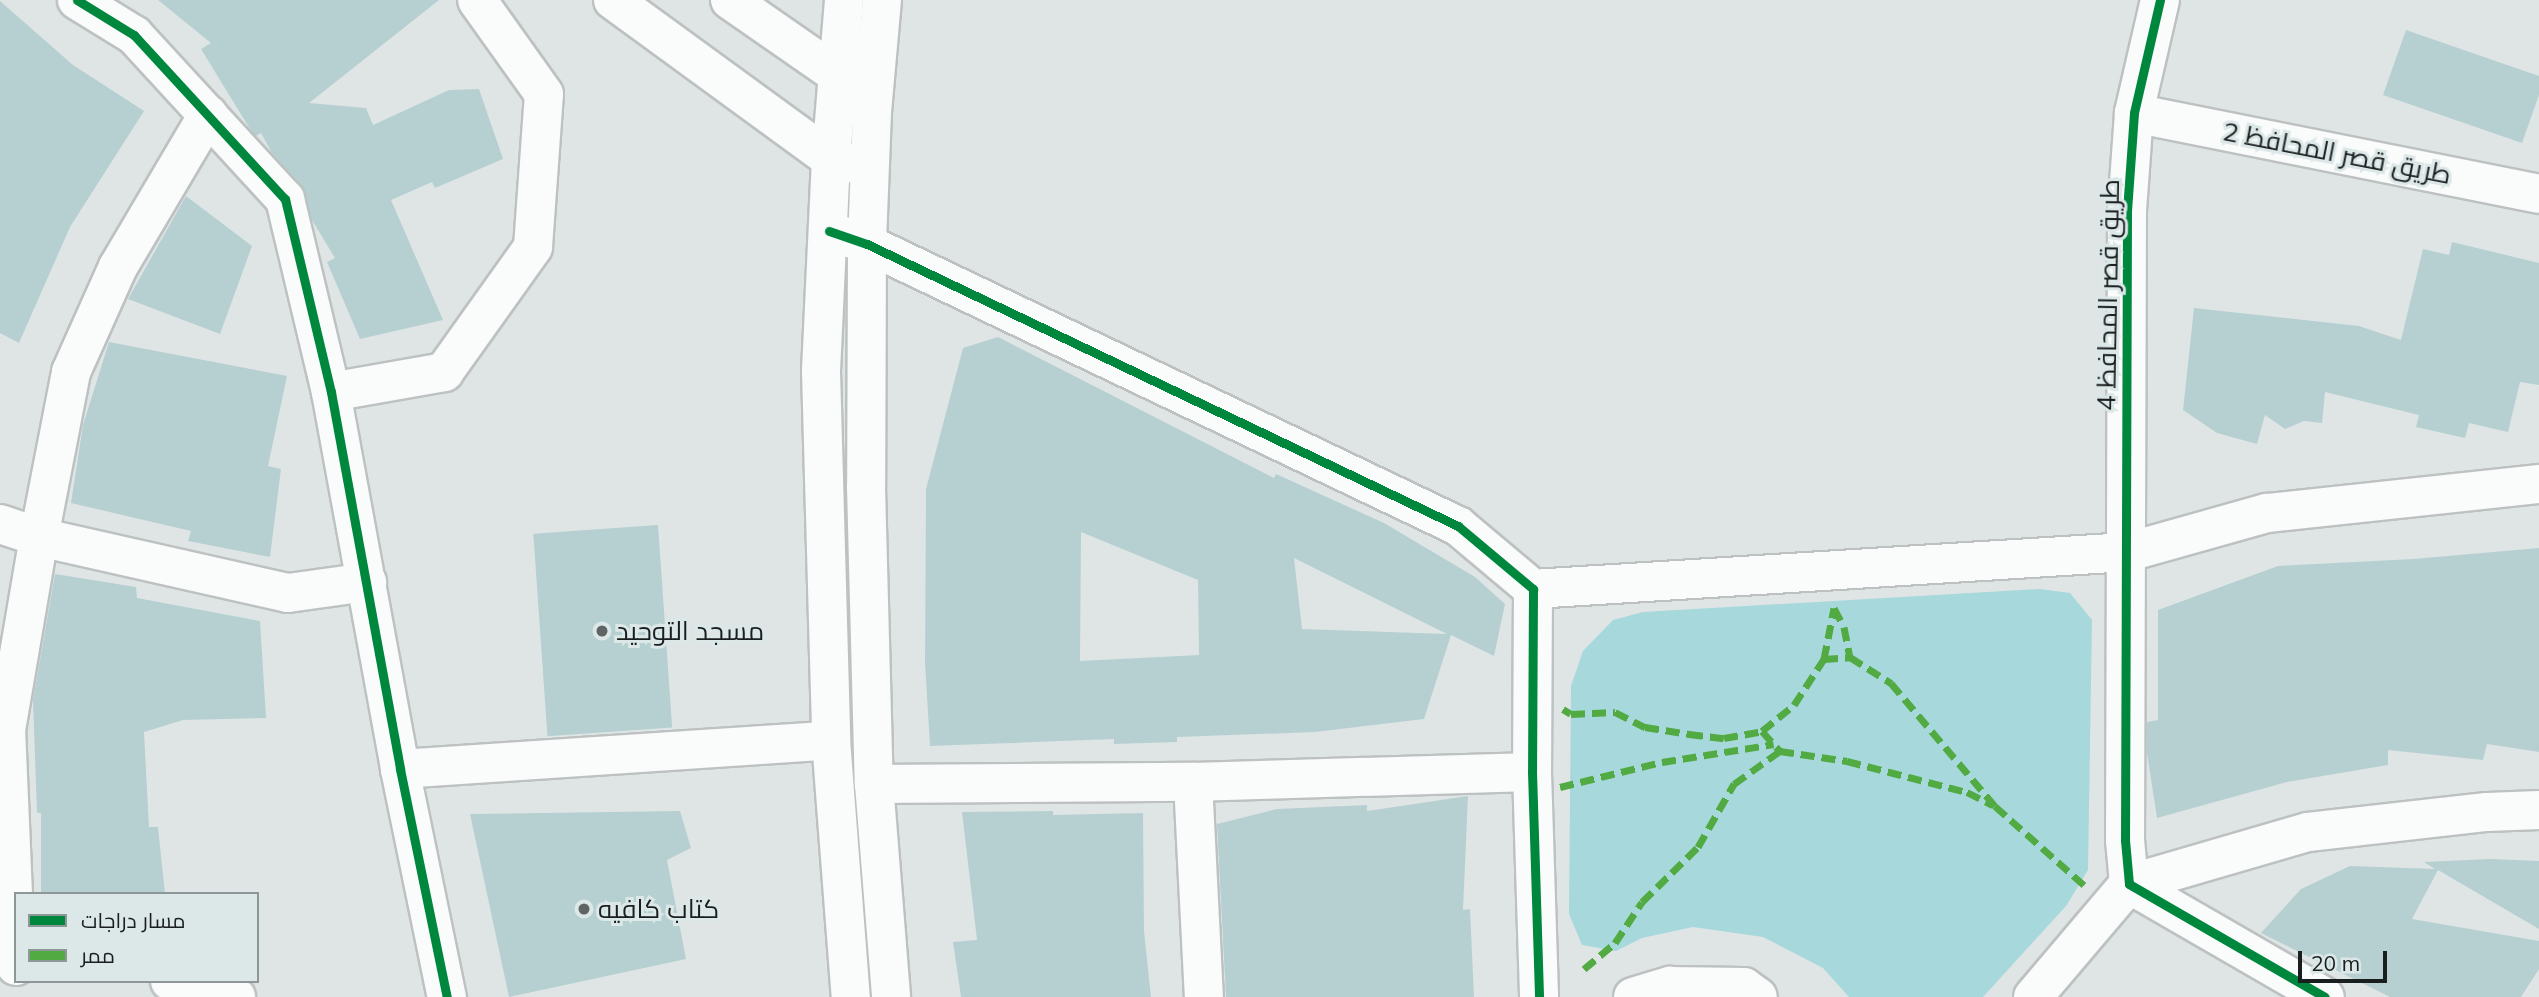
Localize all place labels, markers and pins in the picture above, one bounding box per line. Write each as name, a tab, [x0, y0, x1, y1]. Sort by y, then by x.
place label: مسجد التوحيد	[616, 615, 764, 647]
marker: مسجد التوحيد	[594, 623, 610, 639]
place label: كتاب كافيه	[598, 893, 719, 925]
marker: كتاب كافيه	[576, 901, 592, 917]

